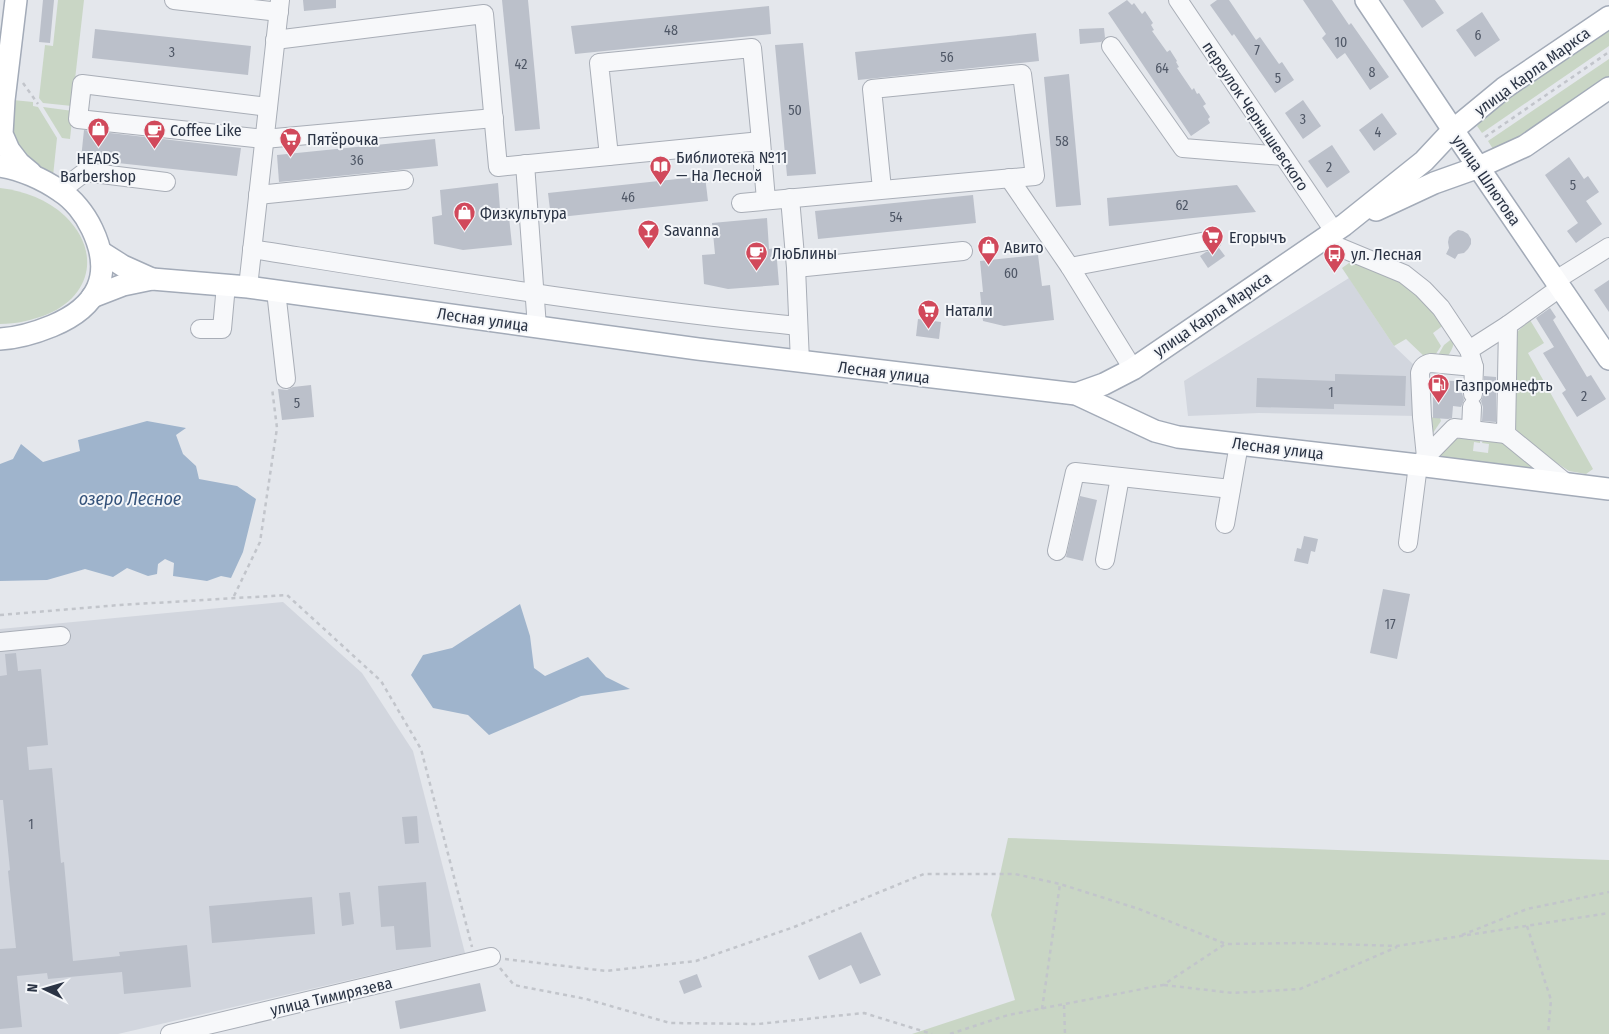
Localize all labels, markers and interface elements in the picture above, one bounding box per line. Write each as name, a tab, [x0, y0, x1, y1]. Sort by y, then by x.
house number: 48	[664, 22, 678, 39]
street label: улица Карла Маркса	[1471, 23, 1594, 120]
house number: 6	[1475, 27, 1482, 44]
house number: 10	[1335, 34, 1347, 51]
street label: переулок Чернышевского	[1198, 38, 1313, 195]
house number: 7	[1254, 42, 1260, 59]
house number: 3	[169, 44, 175, 61]
house number: 56	[940, 49, 954, 66]
house number: 42	[515, 56, 527, 73]
house number: 64	[1155, 60, 1169, 77]
house number: 8	[1369, 64, 1376, 81]
house number: 5	[1275, 70, 1281, 87]
house number: 50	[788, 102, 802, 119]
house number: 3	[1300, 111, 1306, 128]
shop icon: HEADS Barbershop	[86, 117, 110, 148]
cafe icon: Coffee Like	[142, 118, 166, 149]
place label: Coffee Like	[170, 121, 242, 140]
house number: 4	[1375, 124, 1382, 141]
supermarket icon: Пятёрочка	[279, 127, 303, 158]
place label: Пятёрочка	[307, 130, 379, 149]
street label: улица Шлютова	[1448, 131, 1525, 229]
house number: 58	[1055, 133, 1069, 150]
place label: Библиотека №11 — На Лесной	[676, 148, 787, 185]
place label: HEADS Barbershop	[60, 149, 136, 186]
house number: 36	[350, 152, 364, 169]
library icon: Библиотека №11 — На Лесной	[648, 154, 672, 185]
house number: 2	[1326, 159, 1332, 176]
house number: 5	[1570, 177, 1576, 194]
house number: 46	[621, 189, 635, 206]
house number: 62	[1176, 197, 1189, 214]
shop icon: Физкультура	[452, 201, 476, 232]
place label: Физкультура	[480, 204, 567, 223]
house number: 54	[889, 209, 903, 226]
bar icon: Savanna	[636, 218, 660, 249]
place label: Savanna	[664, 221, 719, 240]
supermarket icon: Егорычъ	[1201, 225, 1225, 256]
place label: Егорычъ	[1229, 228, 1287, 247]
shop icon: Авито	[976, 235, 1000, 266]
place label: Авито	[1004, 238, 1044, 257]
cafe icon: ЛюБлины	[744, 241, 768, 272]
bus stop icon: ул. Лесная	[1323, 242, 1347, 273]
place label: ЛюБлины	[772, 244, 837, 263]
place label: ул. Лесная	[1351, 245, 1422, 264]
house number: 60	[1004, 265, 1018, 282]
street label: улица Карла Маркса	[1150, 268, 1275, 361]
supermarket icon: Натали	[917, 298, 941, 329]
place label: Натали	[945, 301, 993, 320]
street label: Лесная улица	[436, 304, 530, 335]
street label: Лесная улица	[837, 357, 931, 388]
fuel station icon: Газпромнефть	[1427, 373, 1451, 404]
place label: Газпромнефть	[1455, 376, 1553, 395]
house number: 1	[1328, 384, 1334, 401]
house number: 2	[1581, 388, 1587, 405]
house number: 5	[294, 395, 300, 412]
street label: Лесная улица	[1231, 433, 1325, 464]
water label: озеро Лесное	[79, 488, 182, 510]
house number: 17	[1384, 616, 1396, 633]
house number: 1	[28, 816, 34, 833]
north arrow	[20, 964, 70, 1014]
street label: улица Тимирязева	[268, 973, 394, 1020]
text: N	[24, 983, 41, 993]

